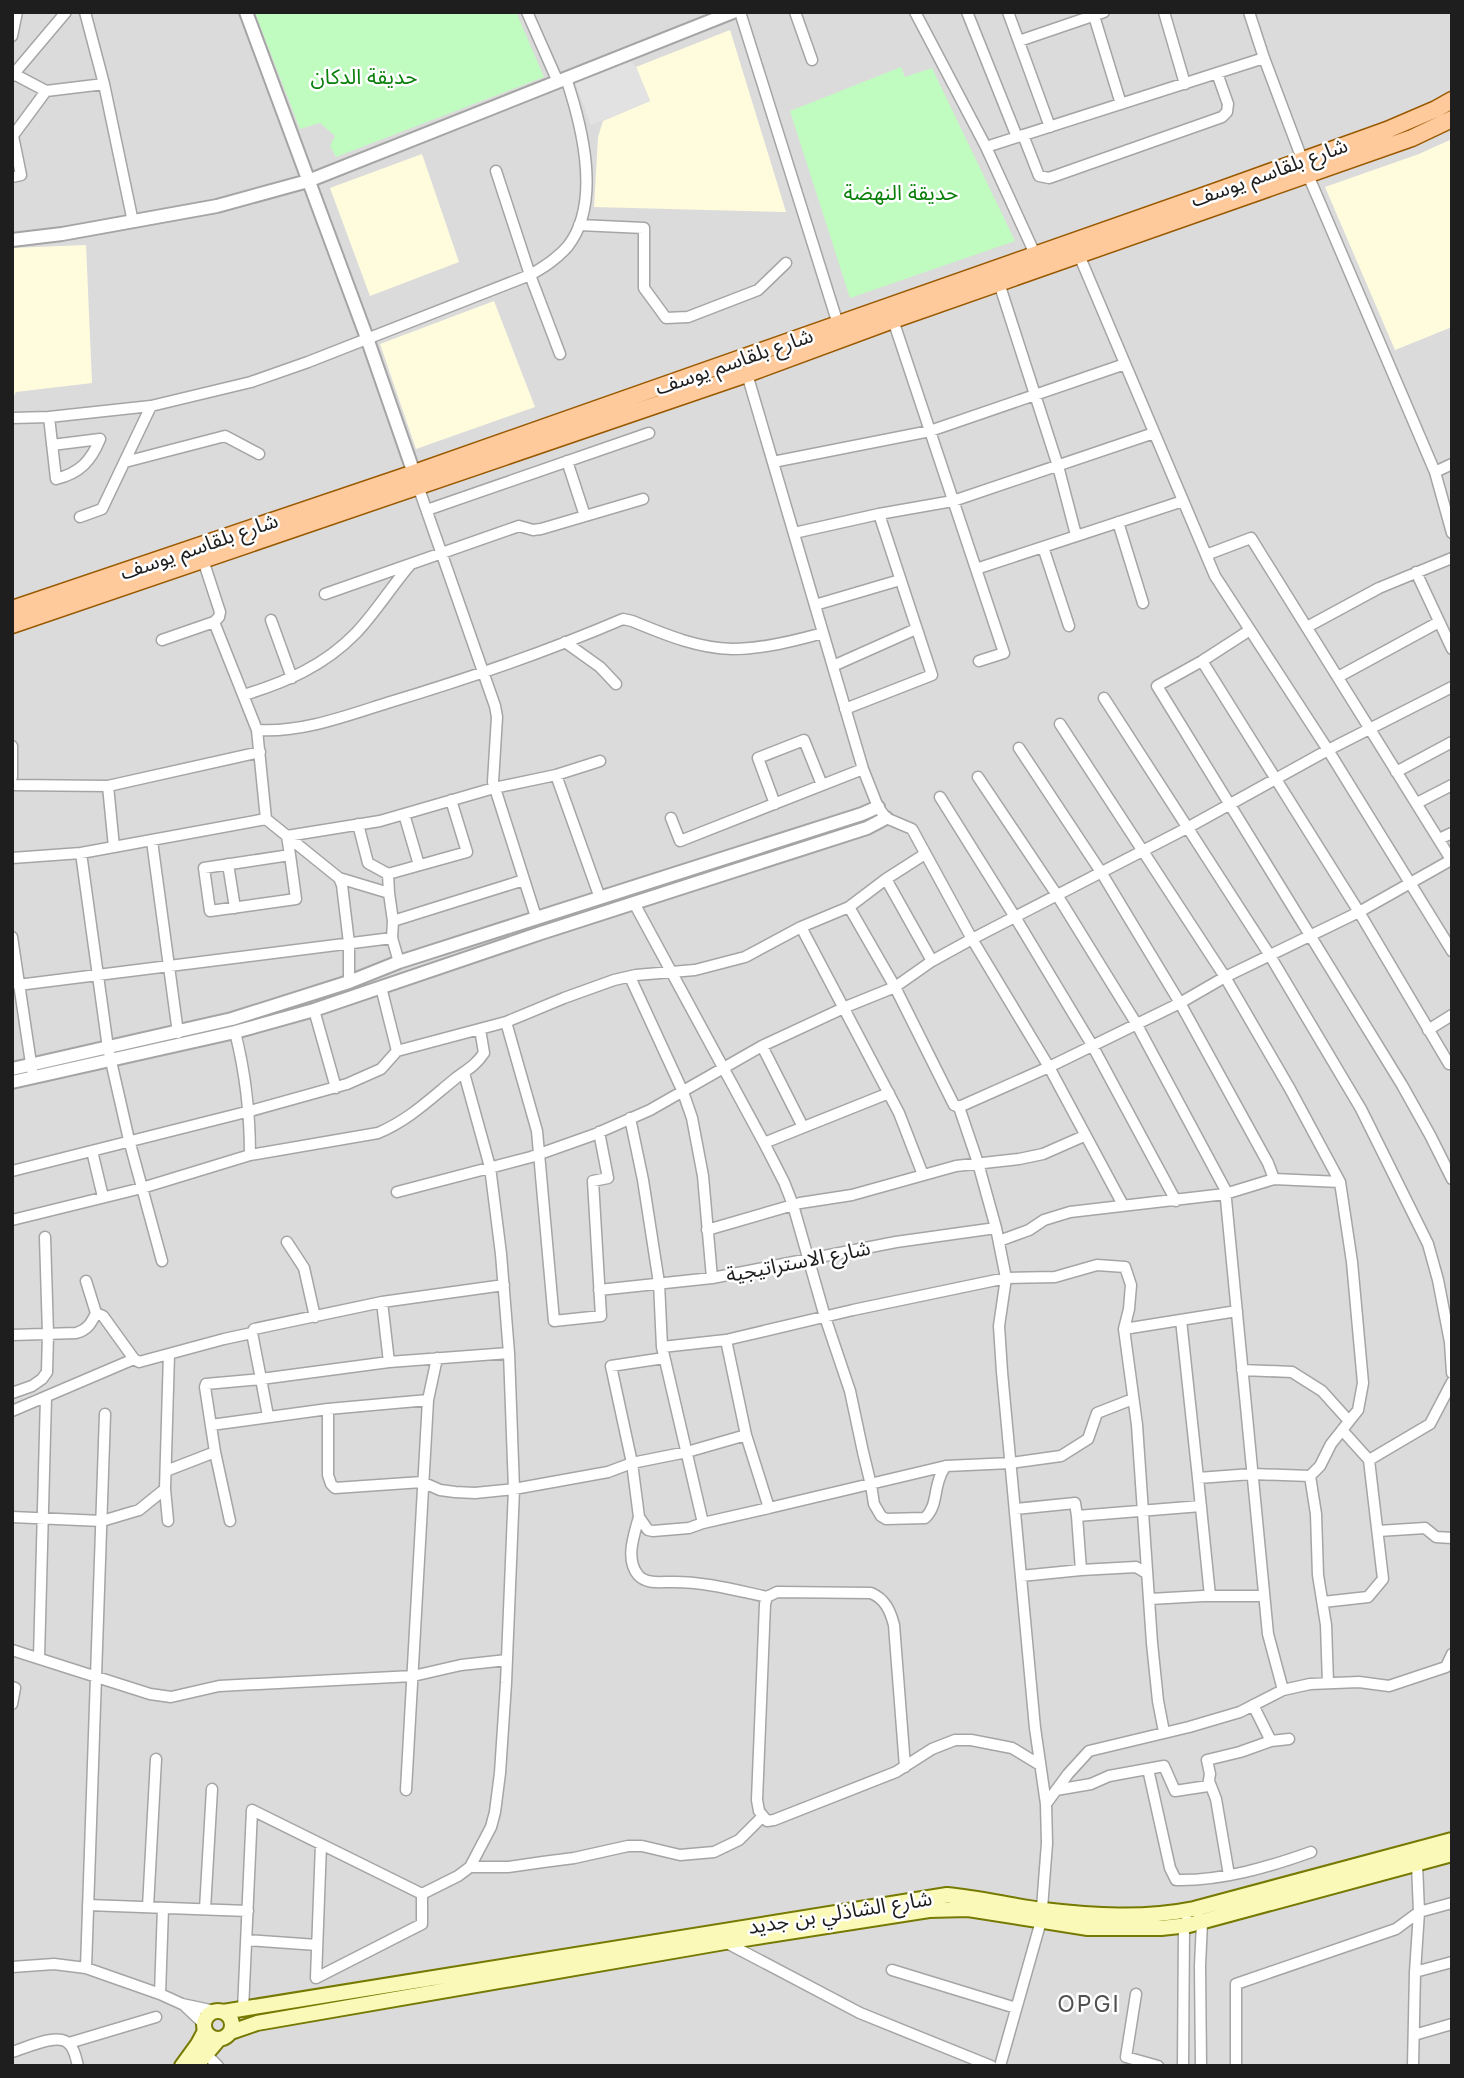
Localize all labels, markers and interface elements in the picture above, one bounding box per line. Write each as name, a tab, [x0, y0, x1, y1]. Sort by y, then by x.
park label: حديقة الدكان	[310, 64, 418, 89]
street label: شارع بلقاسم يوسف	[1187, 132, 1352, 215]
park label: حديقة النهضة	[844, 180, 958, 205]
street label: شارع بلقاسم يوسف	[652, 322, 817, 403]
street label: شارع بلقاسم يوسف	[117, 507, 282, 588]
street label: شارع الاستراتيجية	[724, 1235, 873, 1290]
street label: شارع الشاذلي بن جديد	[746, 1885, 934, 1943]
district label: OPGI	[1057, 1990, 1121, 2018]

